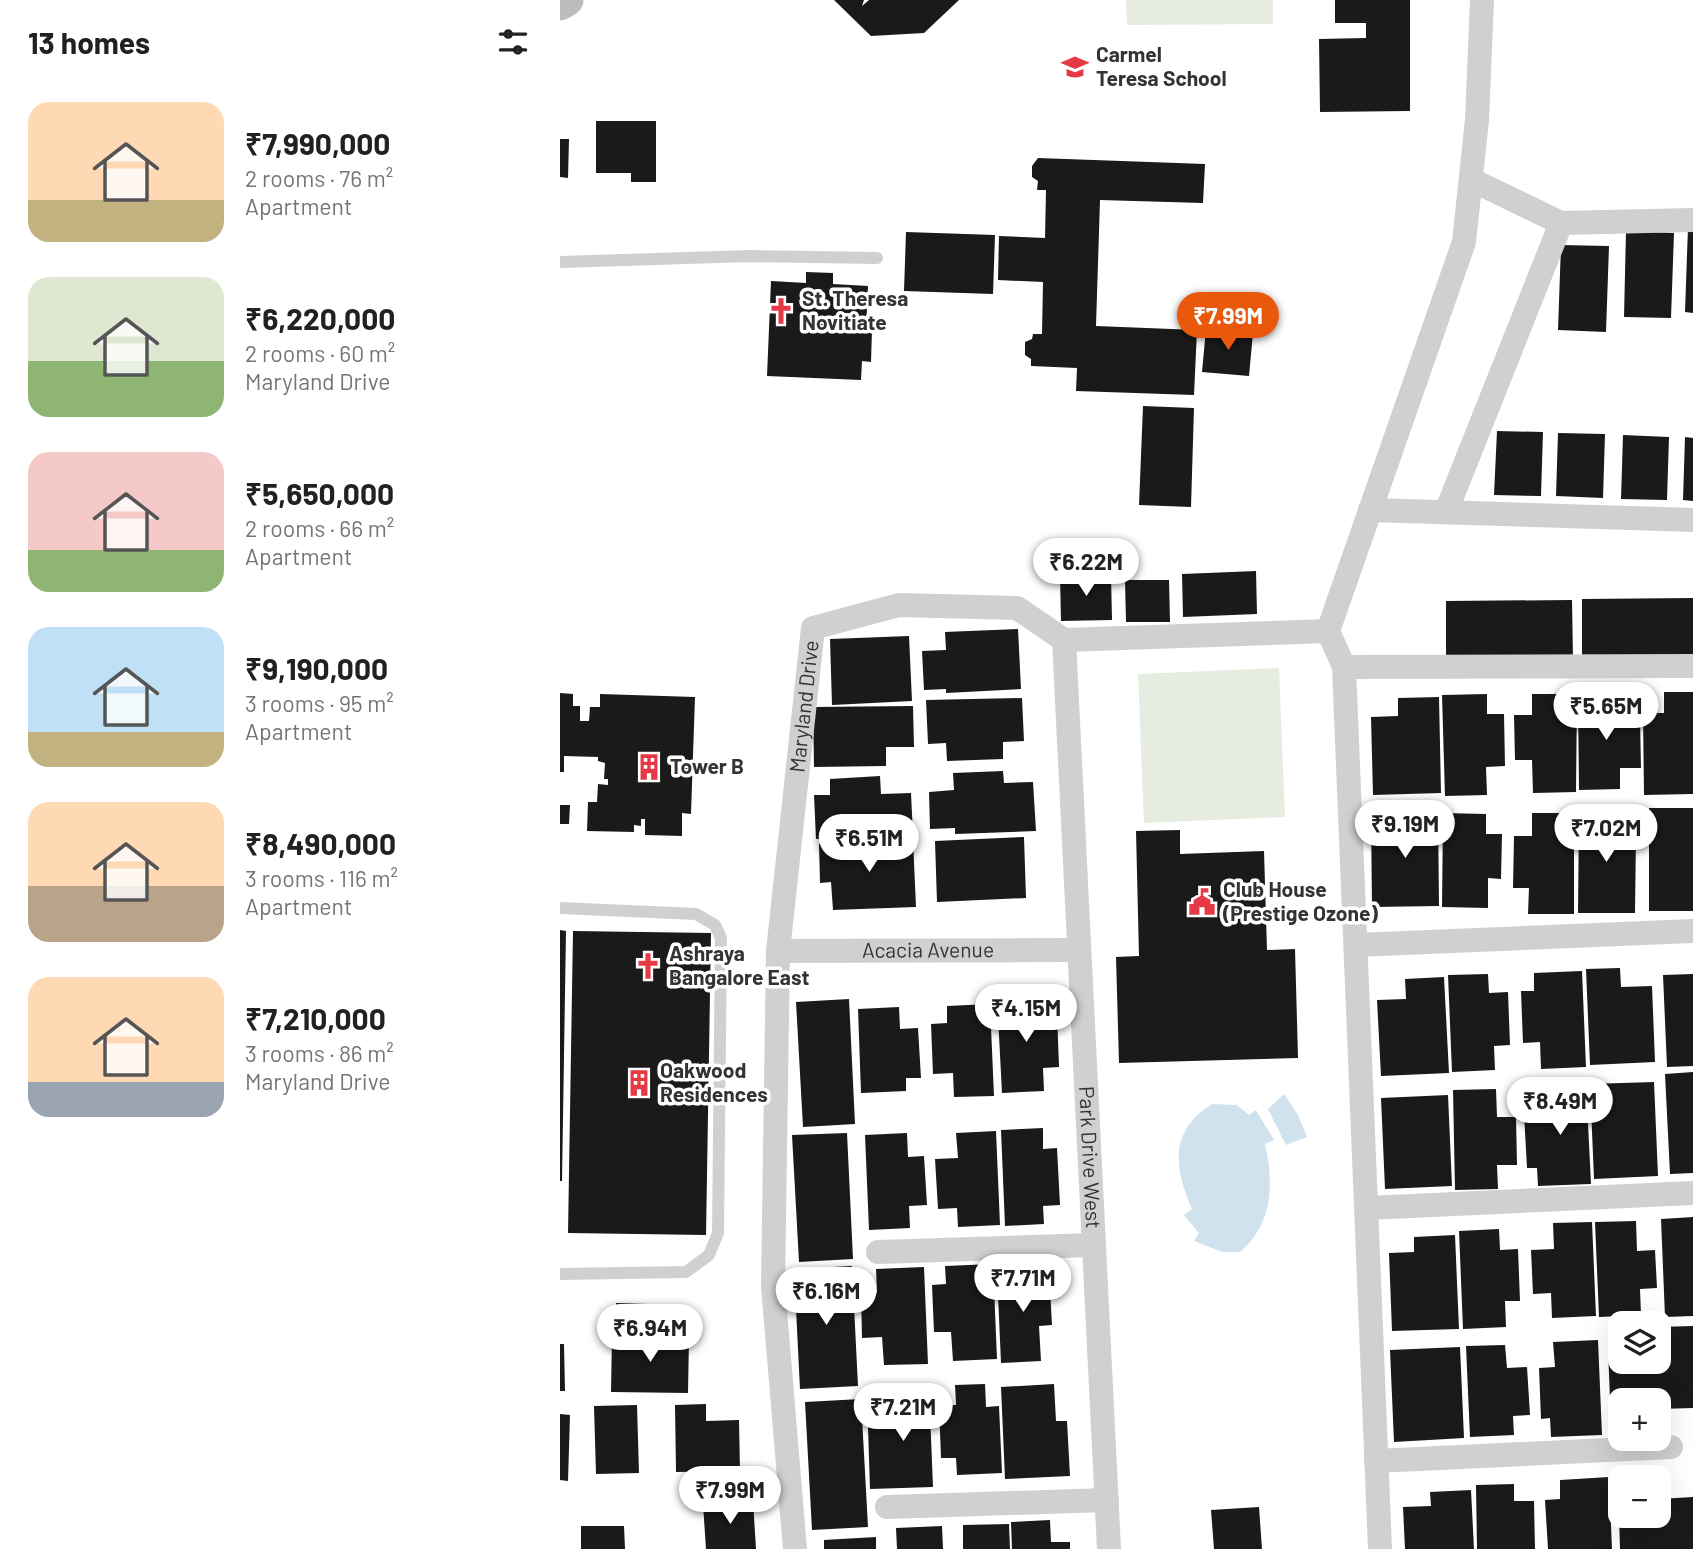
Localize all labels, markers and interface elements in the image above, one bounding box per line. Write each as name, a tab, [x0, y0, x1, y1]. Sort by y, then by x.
icon: filters	[494, 23, 532, 61]
text: 13 homes	[28, 24, 150, 60]
place label: Carmel Teresa School	[1096, 41, 1227, 90]
school or university icon: Carmel Teresa School	[1060, 52, 1090, 82]
text: ₹7,990,000	[245, 125, 390, 161]
icon: home	[84, 130, 168, 214]
text: 2 rooms · 76 m²	[245, 164, 393, 192]
text: Apartment	[245, 192, 352, 220]
place label: St. Theresa Novitiate	[802, 285, 908, 334]
pin: ₹7.99M	[1171, 292, 1285, 352]
church icon: St. Theresa Novitiate	[766, 296, 796, 326]
text: ₹6,220,000	[245, 300, 395, 336]
text: ₹7.99M	[1193, 301, 1263, 329]
icon: home	[84, 305, 168, 389]
text: 2 rooms · 60 m²	[245, 339, 395, 367]
text: Maryland Drive	[245, 367, 391, 395]
text: ₹5,650,000	[245, 475, 394, 511]
icon: home	[84, 480, 168, 564]
text: 2 rooms · 66 m²	[245, 514, 394, 542]
pin: ₹6.22M	[1029, 538, 1143, 598]
text: Apartment	[245, 542, 352, 570]
text: ₹6.22M	[1049, 547, 1123, 575]
street label: Maryland Drive	[783, 639, 823, 774]
text: ₹9,190,000	[245, 650, 388, 686]
icon: home	[84, 655, 168, 739]
pin: ₹5.65M	[1549, 682, 1663, 742]
text: 3 rooms · 95 m²	[245, 689, 394, 717]
text: ₹5.65M	[1570, 691, 1642, 719]
text: Apartment	[245, 717, 352, 745]
building icon: Tower B	[634, 752, 664, 782]
place label: Tower B	[670, 753, 744, 778]
pin: ₹9.19M	[1348, 800, 1462, 860]
pin: ₹7.02M	[1549, 804, 1663, 864]
text: ₹9.19M	[1371, 809, 1439, 837]
text: ₹7.02M	[1570, 813, 1642, 841]
pin: ₹6.51M	[812, 814, 926, 874]
text: ₹6.51M	[835, 823, 903, 851]
text: ₹8,490,000	[245, 825, 396, 861]
icon: home	[84, 830, 168, 914]
text: 3 rooms · 116 m²	[245, 864, 398, 892]
place label: Club House (Prestige Ozone)	[1222, 876, 1378, 925]
public building icon: Club House (Prestige Ozone)	[1187, 887, 1217, 917]
text: Apartment	[245, 892, 352, 920]
street label: Acacia Avenue	[862, 936, 994, 962]
place label: Ashraya Bangalore East	[669, 940, 809, 989]
church icon: Ashraya Bangalore East	[633, 951, 663, 981]
pin: ₹4.15M	[969, 984, 1083, 1044]
text: ₹4.15M	[991, 993, 1061, 1021]
text: ₹7,210,000	[245, 1000, 386, 1036]
icon: home	[84, 1005, 168, 1089]
text: 3 rooms · 86 m²	[245, 1039, 394, 1067]
place label: Oakwood Residences	[660, 1057, 768, 1106]
text: Maryland Drive	[245, 1067, 391, 1095]
building icon: Oakwood Residences	[624, 1068, 654, 1098]
pin: ₹8.49M	[1503, 1078, 1617, 1137]
street label: Park Drive West	[1075, 1085, 1107, 1229]
text: ₹8.49M	[1523, 1086, 1597, 1114]
pin: ₹7.71M	[966, 1254, 1080, 1314]
text: ₹7.71M	[990, 1263, 1056, 1291]
pin: ₹6.16M	[769, 1268, 883, 1327]
text: ₹6.16M	[792, 1276, 860, 1304]
pin: ₹6.94M	[593, 1304, 707, 1364]
map controls	[1608, 1311, 1671, 1528]
button: layers	[1608, 1311, 1671, 1374]
text: ₹6.94M	[613, 1313, 687, 1341]
pin: ₹7.21M	[846, 1384, 960, 1443]
button: +	[1608, 1388, 1671, 1451]
text: ₹7.21M	[870, 1392, 936, 1420]
button: −	[1608, 1465, 1671, 1528]
pin: ₹7.99M	[673, 1466, 787, 1526]
text: ₹7.99M	[695, 1475, 765, 1503]

